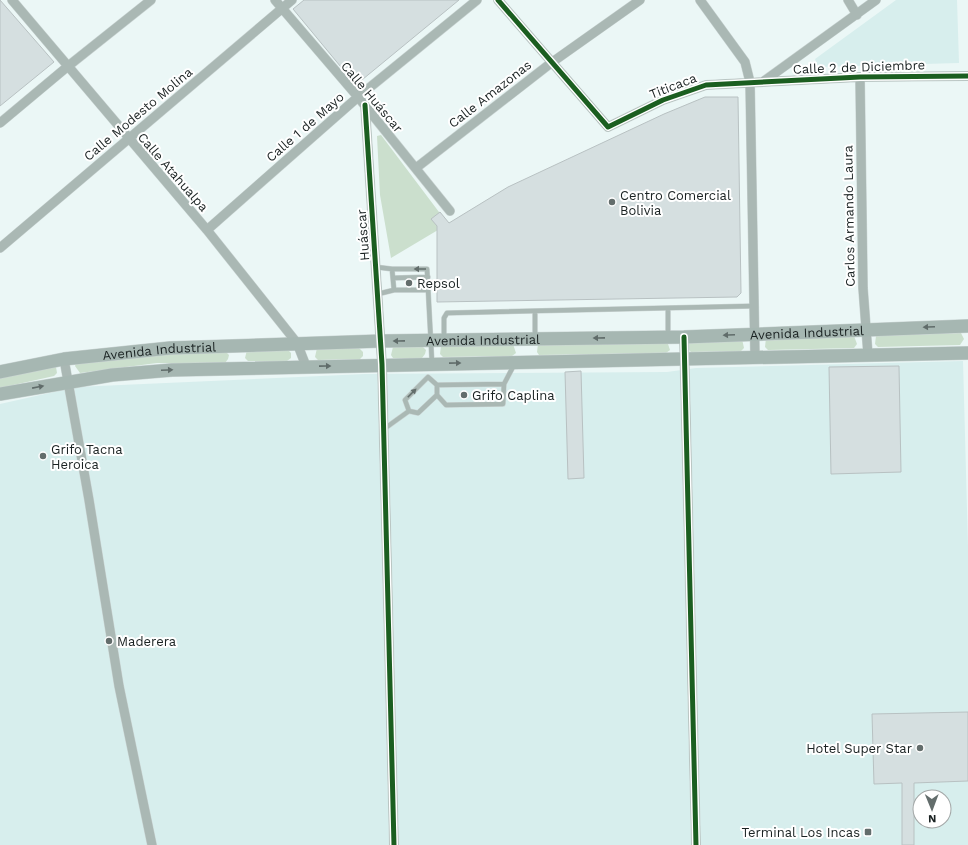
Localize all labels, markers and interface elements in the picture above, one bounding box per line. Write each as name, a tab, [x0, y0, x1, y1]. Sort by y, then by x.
street label: Calle Amazonas	[446, 57, 534, 131]
street label: Calle 2 de Diciembre	[793, 57, 925, 77]
street label: Calle Huáscar	[338, 59, 406, 135]
street label: Calle Modesto Molina	[81, 64, 196, 164]
street label: Titicaca	[647, 70, 699, 102]
street label: Calle 1 de Mayo	[263, 89, 347, 165]
street label: Calle Atahualpa	[135, 130, 212, 215]
street label: Carlos Armando Laura	[840, 144, 858, 287]
place label: Centro Comercial Bolivia	[620, 188, 731, 218]
marker: Centro Comercial Bolivia	[607, 197, 617, 207]
street label: Huáscar	[354, 209, 372, 261]
one-way arrow	[413, 266, 426, 272]
place label: Repsol	[417, 276, 460, 291]
marker: Repsol	[404, 278, 414, 288]
street label: Avenida Industrial	[750, 323, 864, 342]
one-way arrow	[922, 324, 935, 330]
street label: Avenida Industrial	[426, 331, 540, 348]
one-way arrow	[723, 331, 735, 338]
one-way arrow	[592, 335, 605, 341]
one-way arrow	[392, 338, 405, 344]
street label: Avenida Industrial	[102, 339, 216, 362]
one-way arrow	[449, 360, 462, 366]
one-way arrow	[319, 362, 331, 369]
one-way arrow	[161, 367, 174, 373]
one-way arrow	[32, 384, 44, 390]
one-way arrow	[407, 388, 417, 398]
place label: Grifo Caplina	[472, 388, 555, 403]
marker: Grifo Caplina	[459, 390, 469, 400]
place label: Grifo Tacna Heroica	[51, 442, 123, 472]
marker: Grifo Tacna Heroica	[38, 451, 48, 461]
place label: Maderera	[117, 634, 177, 649]
marker: Maderera	[104, 636, 114, 646]
place label: Hotel Super Star	[806, 741, 912, 756]
marker: Hotel Super Star	[915, 743, 925, 753]
north arrow	[912, 789, 952, 829]
text: N	[928, 812, 936, 825]
place label: Terminal Los Incas	[742, 825, 860, 840]
marker: Terminal Los Incas	[863, 827, 873, 837]

